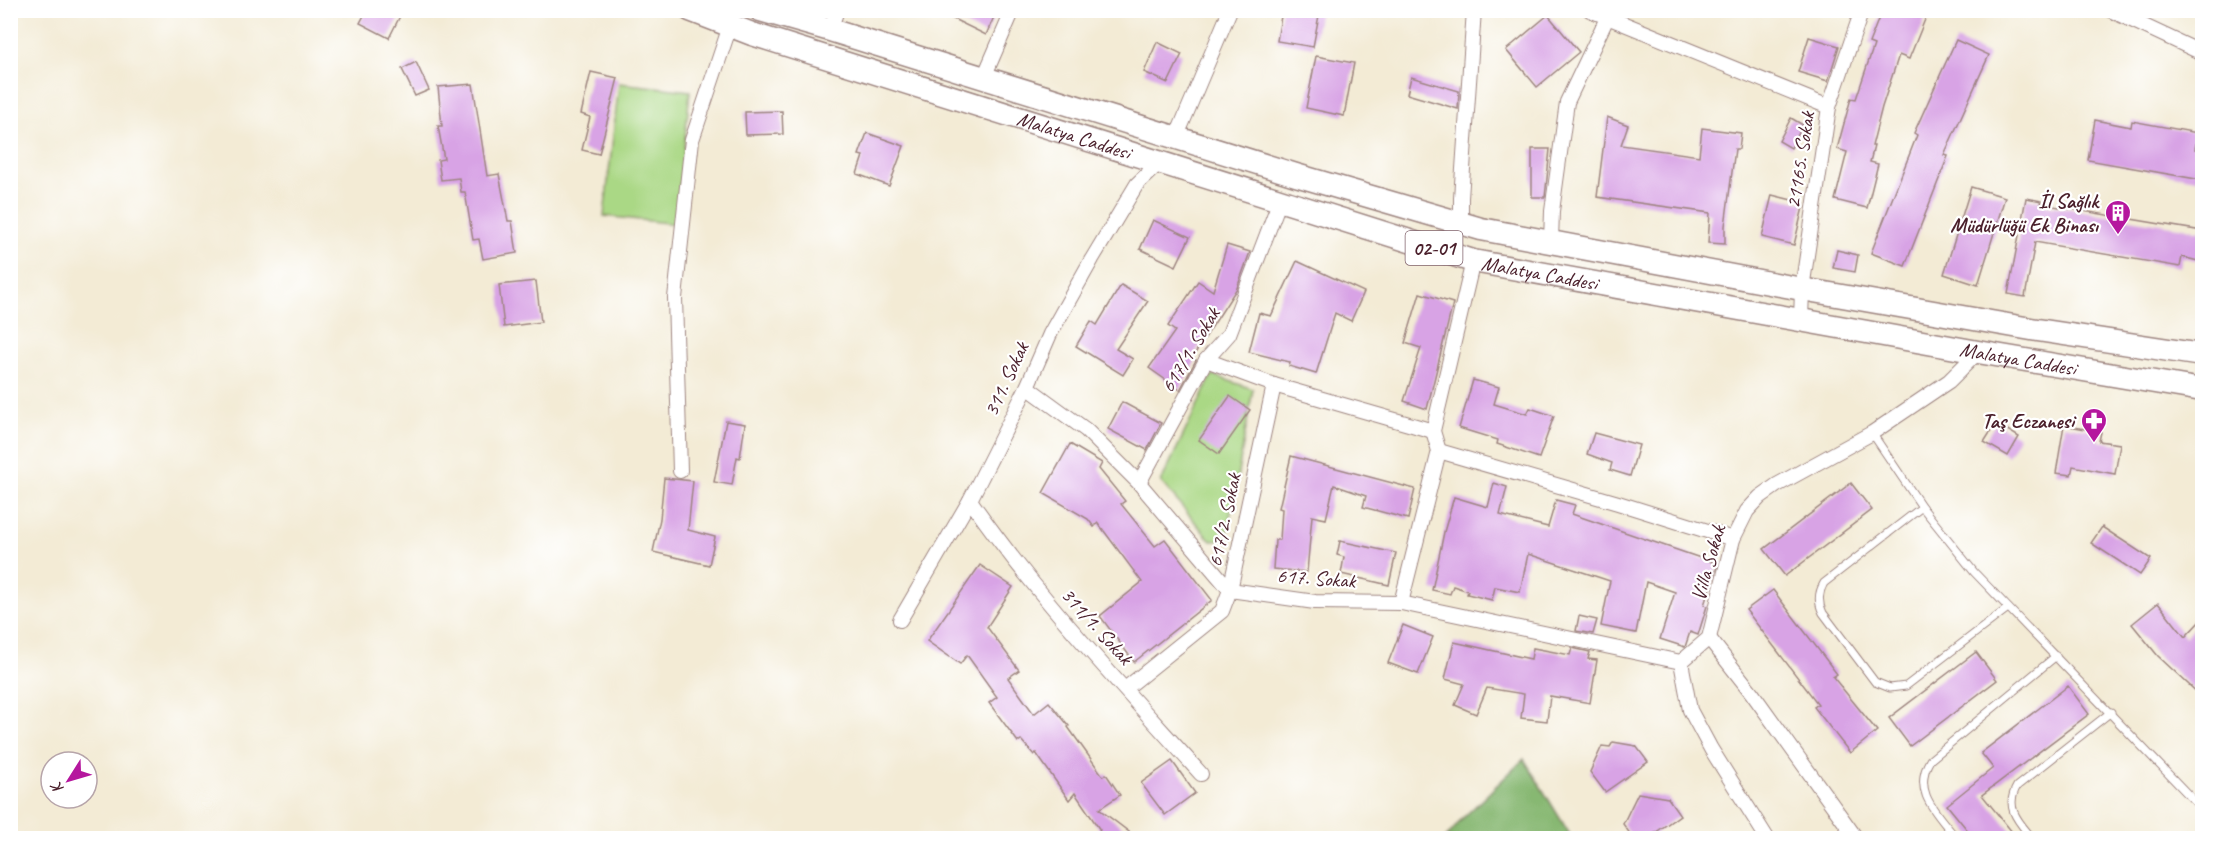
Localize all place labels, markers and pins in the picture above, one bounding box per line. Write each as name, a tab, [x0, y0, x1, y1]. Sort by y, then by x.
place label: İl Sağlık Müdürlüğü Ek Binası	[1950, 188, 2100, 238]
building icon: İl Sağlık Müdürlüğü Ek Binası	[2103, 198, 2133, 236]
pharmacy icon: Taş Eczanesi	[2079, 406, 2109, 444]
place label: Taş Eczanesi	[1982, 408, 2077, 434]

